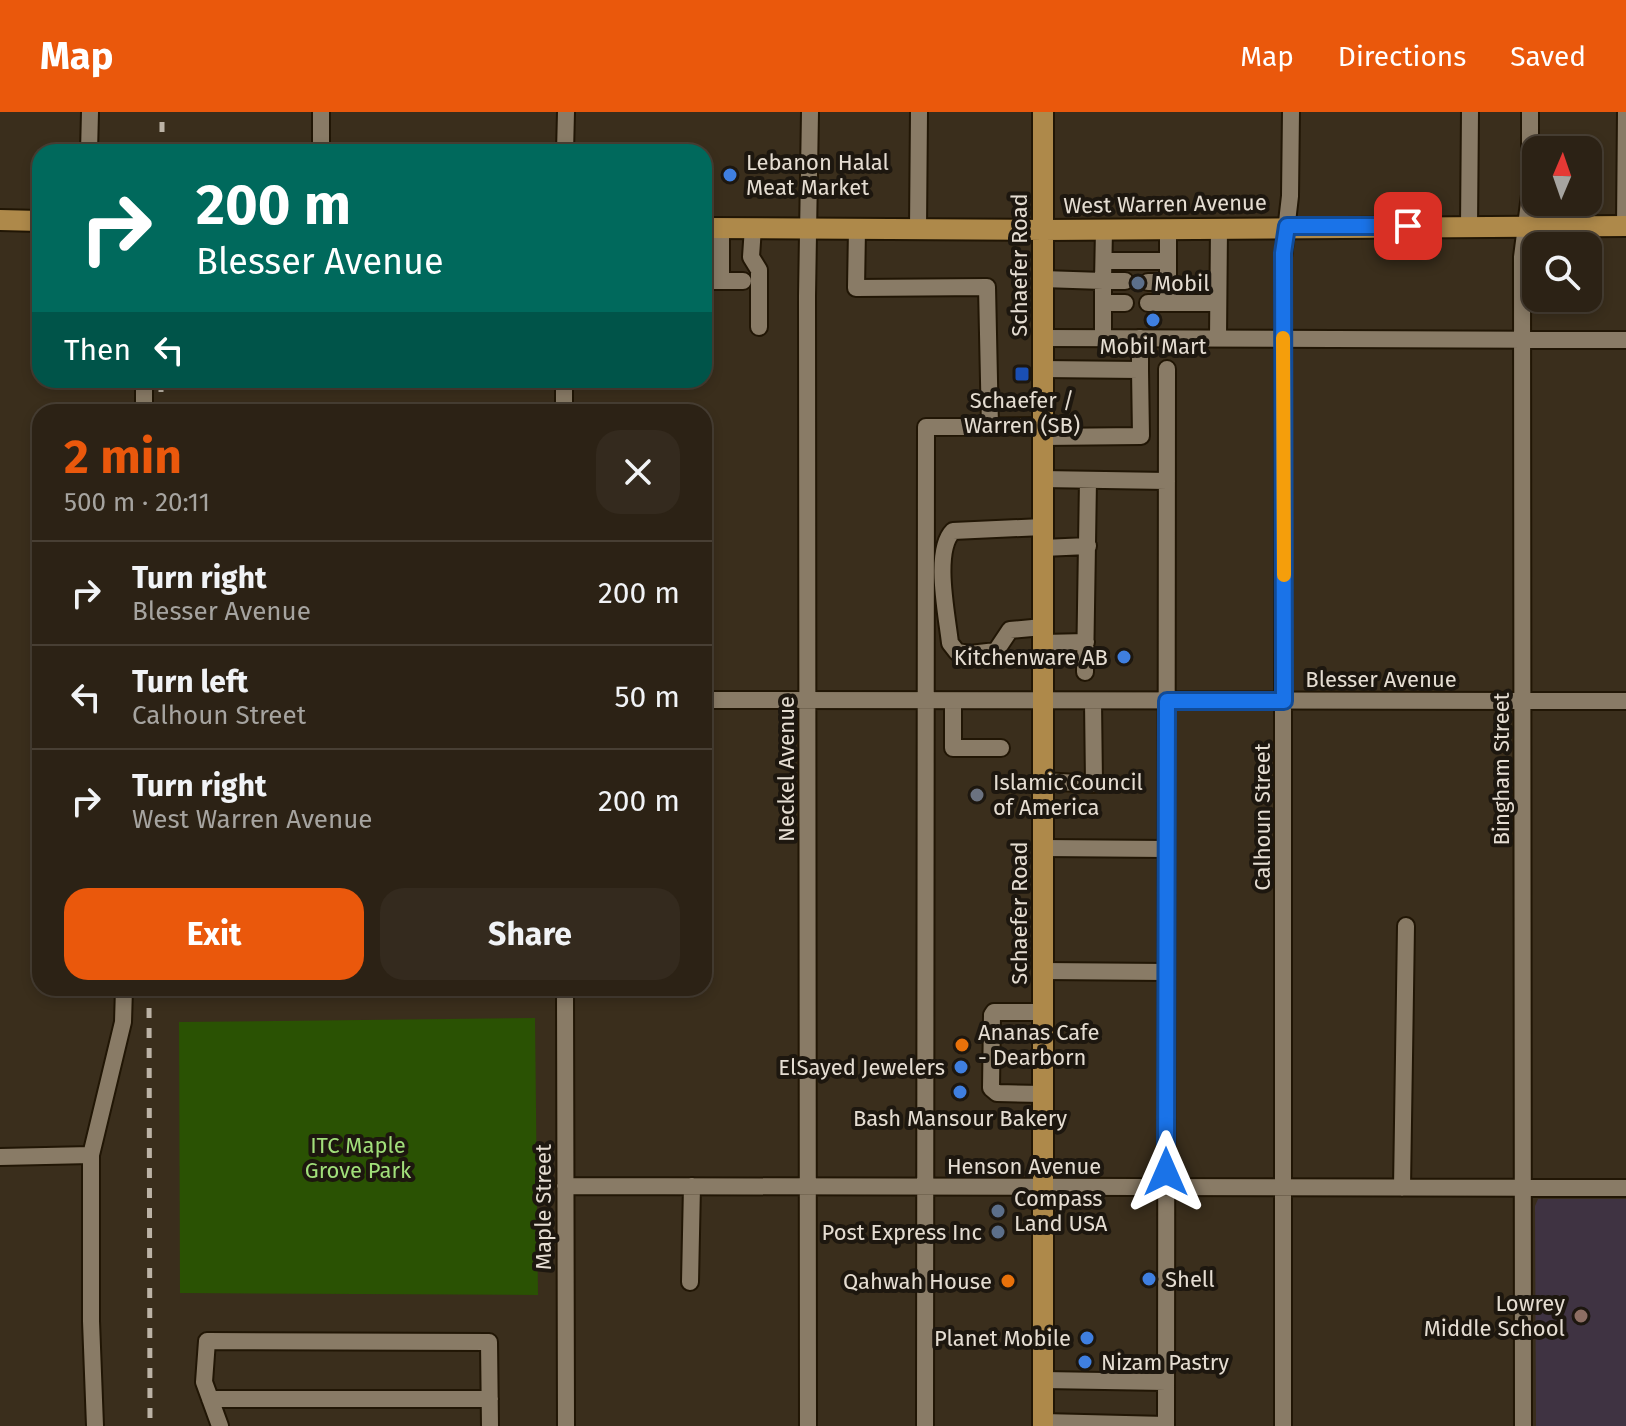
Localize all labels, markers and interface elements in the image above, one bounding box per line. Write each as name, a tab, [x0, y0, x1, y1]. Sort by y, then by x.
text: Map	[40, 33, 113, 79]
text: Map	[1240, 40, 1294, 73]
text: Directions	[1338, 40, 1466, 73]
text: Saved	[1510, 40, 1586, 73]
north arrow	[1522, 136, 1602, 216]
map controls	[1522, 136, 1602, 312]
place label: Lebanon Halal Meat Market	[746, 149, 889, 201]
marker: Lebanon Halal Meat Market	[721, 166, 739, 184]
text: 200 m	[196, 172, 351, 239]
icon: right	[64, 176, 168, 280]
street label: West Warren Avenue	[1063, 189, 1267, 219]
pin	[1374, 192, 1442, 260]
street label: Schaefer Road	[1006, 193, 1033, 337]
icon: arrive	[1386, 204, 1430, 248]
button: search	[1522, 232, 1602, 312]
text: Blesser Avenue	[196, 240, 444, 284]
place label: Mobil	[1154, 270, 1210, 297]
marker: Mobil	[1129, 274, 1147, 292]
marker: Mobil Mart	[1144, 311, 1162, 329]
icon: left	[147, 328, 191, 372]
text: Then	[64, 332, 131, 368]
place label: Mobil Mart	[1099, 333, 1207, 360]
marker: Schaefer / Warren (SB)	[1013, 365, 1031, 383]
place label: Schaefer / Warren (SB)	[964, 387, 1080, 439]
text: 2 min	[64, 428, 182, 486]
button: close	[596, 430, 680, 514]
text: 500 m · 20:11	[64, 487, 210, 518]
text: Turn right	[132, 560, 267, 596]
icon: right	[64, 571, 108, 615]
text: 200 m	[598, 575, 680, 611]
text: Blesser Avenue	[132, 596, 311, 627]
place label: Kitchenware AB	[954, 644, 1108, 671]
marker: Kitchenware AB	[1115, 648, 1133, 666]
text: Turn left	[132, 664, 248, 700]
street label: Blesser Avenue	[1305, 666, 1457, 693]
icon: left	[64, 675, 108, 719]
text: 50 m	[615, 679, 680, 715]
street label: Bingham Street	[1488, 692, 1515, 846]
street label: Neckel Avenue	[773, 696, 800, 842]
text: Calhoun Street	[132, 700, 306, 731]
street label: Calhoun Street	[1249, 743, 1276, 891]
text: Turn right	[132, 768, 267, 804]
place label: Islamic Council of America	[993, 769, 1143, 821]
icon: right	[64, 779, 108, 823]
text: 200 m	[598, 783, 680, 819]
marker: Islamic Council of America	[968, 786, 986, 804]
text: West Warren Avenue	[132, 804, 373, 835]
street label: Schaefer Road	[1006, 841, 1033, 985]
button: Exit	[64, 888, 364, 980]
button: Share	[380, 888, 680, 980]
place label: Ananas Cafe - Dearborn	[978, 1019, 1099, 1071]
marker: Ananas Cafe - Dearborn	[953, 1036, 971, 1054]
place label: ElSayed Jewelers	[778, 1054, 945, 1081]
marker: ElSayed Jewelers	[952, 1058, 970, 1076]
marker: Bash Mansour Bakery	[951, 1083, 969, 1101]
place label: Bash Mansour Bakery	[853, 1105, 1067, 1132]
position arrow	[1124, 1130, 1208, 1214]
park label: ITC Maple Grove Park	[305, 1132, 412, 1184]
street label: Maple Street	[530, 1144, 557, 1270]
street label: Henson Avenue	[947, 1153, 1101, 1180]
place label: Compass Land USA	[1014, 1185, 1108, 1237]
marker: Compass Land USA	[989, 1202, 1007, 1220]
place label: Post Express Inc	[822, 1219, 982, 1246]
marker: Post Express Inc	[989, 1223, 1007, 1241]
place label: Shell	[1165, 1266, 1215, 1293]
place label: Qahwah House	[843, 1268, 992, 1295]
marker: Shell	[1140, 1270, 1158, 1288]
marker: Qahwah House	[999, 1272, 1017, 1290]
place label: Lowrey Middle School	[1424, 1290, 1565, 1342]
marker: Lowrey Middle School	[1572, 1307, 1590, 1325]
place label: Planet Mobile	[934, 1325, 1071, 1352]
marker: Planet Mobile	[1078, 1329, 1096, 1347]
place label: Nizam Pastry	[1101, 1349, 1229, 1376]
marker: Nizam Pastry	[1076, 1353, 1094, 1371]

